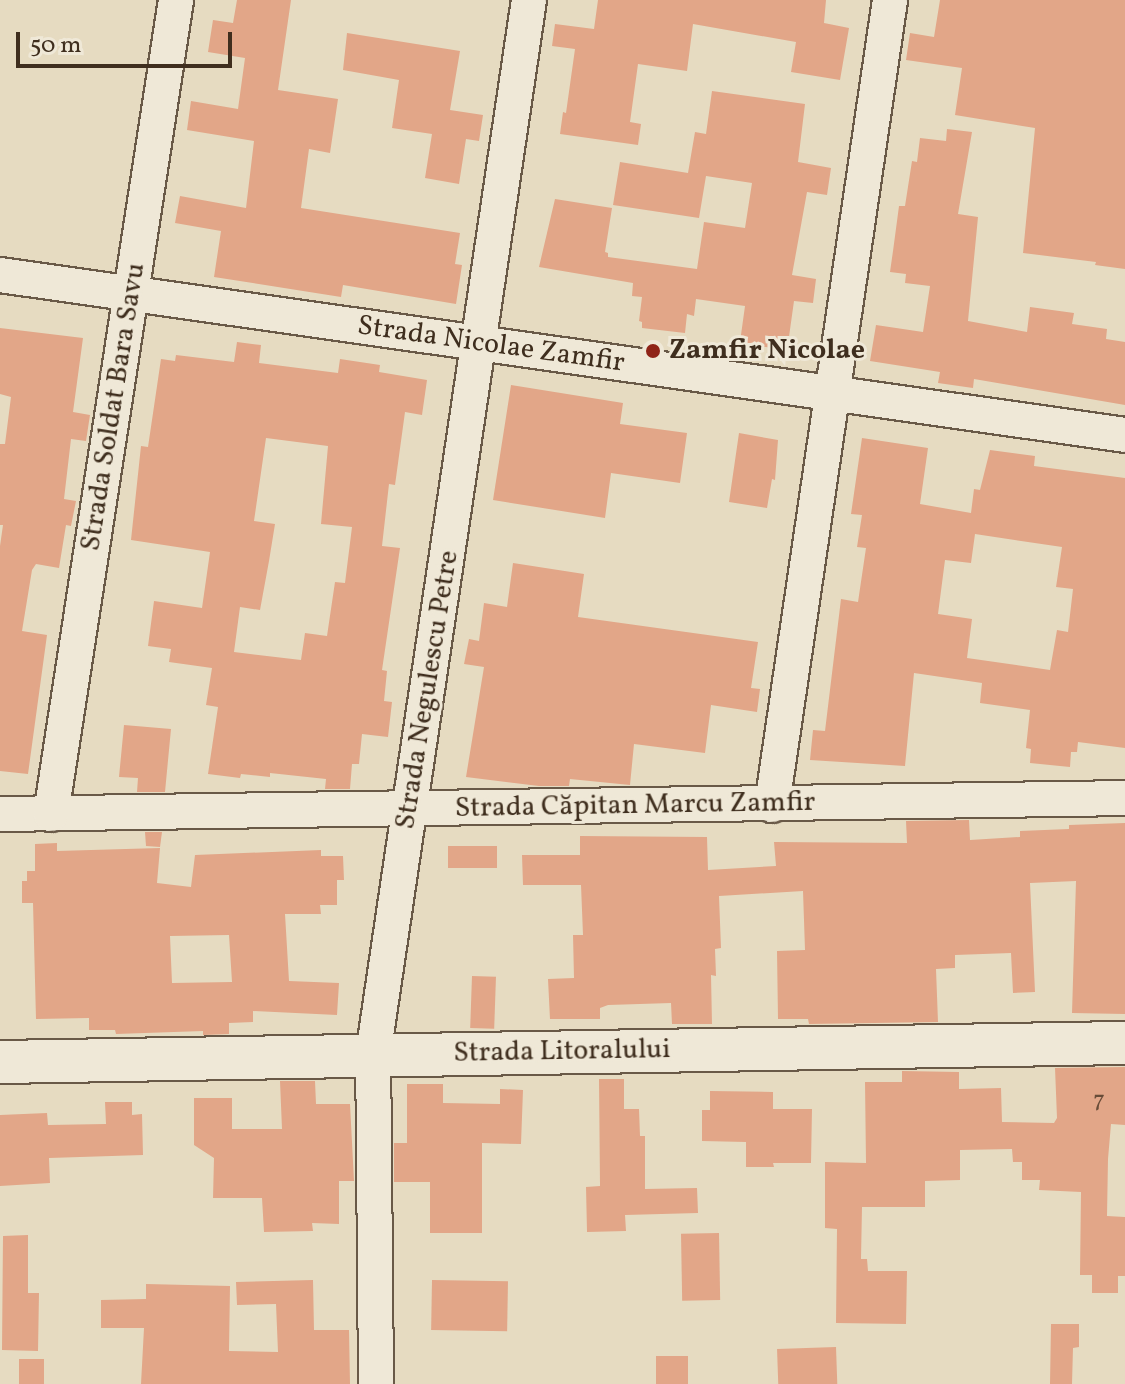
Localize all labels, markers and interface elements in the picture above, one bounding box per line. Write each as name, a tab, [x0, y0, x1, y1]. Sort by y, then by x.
scale bar	[20, 16, 236, 66]
text: 50 m	[30, 29, 82, 63]
street label: Strada Soldat Bara Savu	[75, 261, 153, 553]
street label: Strada Nicolae Zamfir	[355, 310, 627, 380]
place label: Zamfir Nicolae	[669, 334, 865, 368]
marker: Zamfir Nicolae	[644, 342, 662, 360]
street label: Strada Negulescu Petre	[389, 548, 467, 832]
street label: Strada Căpitan Marcu Zamfir	[455, 786, 815, 826]
street label: Strada Litoralului	[453, 1033, 671, 1071]
house number: 7	[1093, 1088, 1105, 1116]

